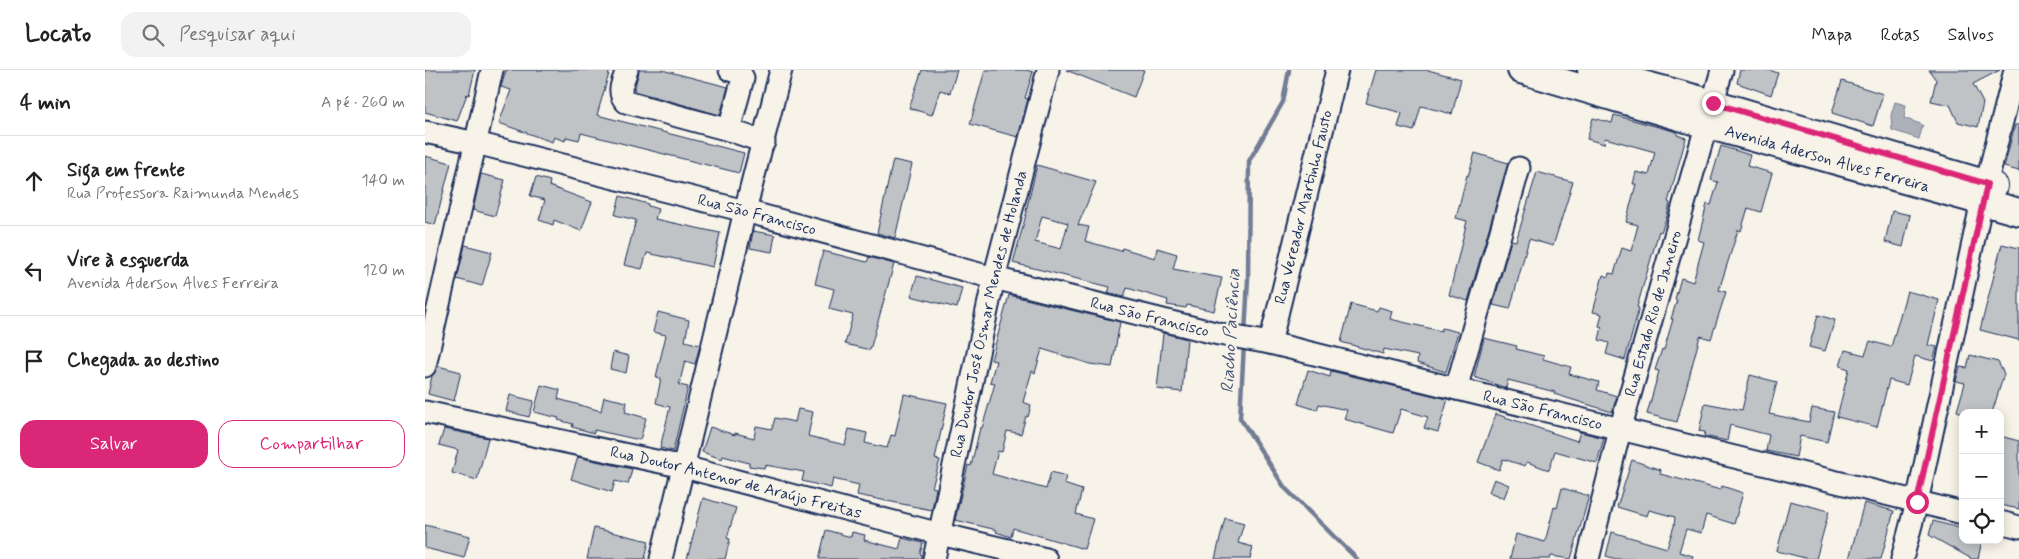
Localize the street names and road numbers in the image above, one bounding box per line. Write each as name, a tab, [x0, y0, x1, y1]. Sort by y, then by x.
street label: Rua Vereador Martinho Fausto	[1269, 108, 1337, 306]
street label: Avenida Aderson Alves Ferreira	[1722, 120, 1932, 197]
street label: Rua Doutor José Osmar Mendes de Holanda	[945, 168, 1032, 460]
street label: Rua São Francisco	[695, 189, 819, 240]
street label: Rua Estado Rio de Janeiro	[1620, 228, 1687, 399]
street label: Rua São Francisco	[1088, 292, 1212, 342]
street label: Rua São Francisco	[1481, 385, 1605, 435]
street label: Rua Doutor Antenor de Araújo Freitas	[608, 441, 864, 524]

